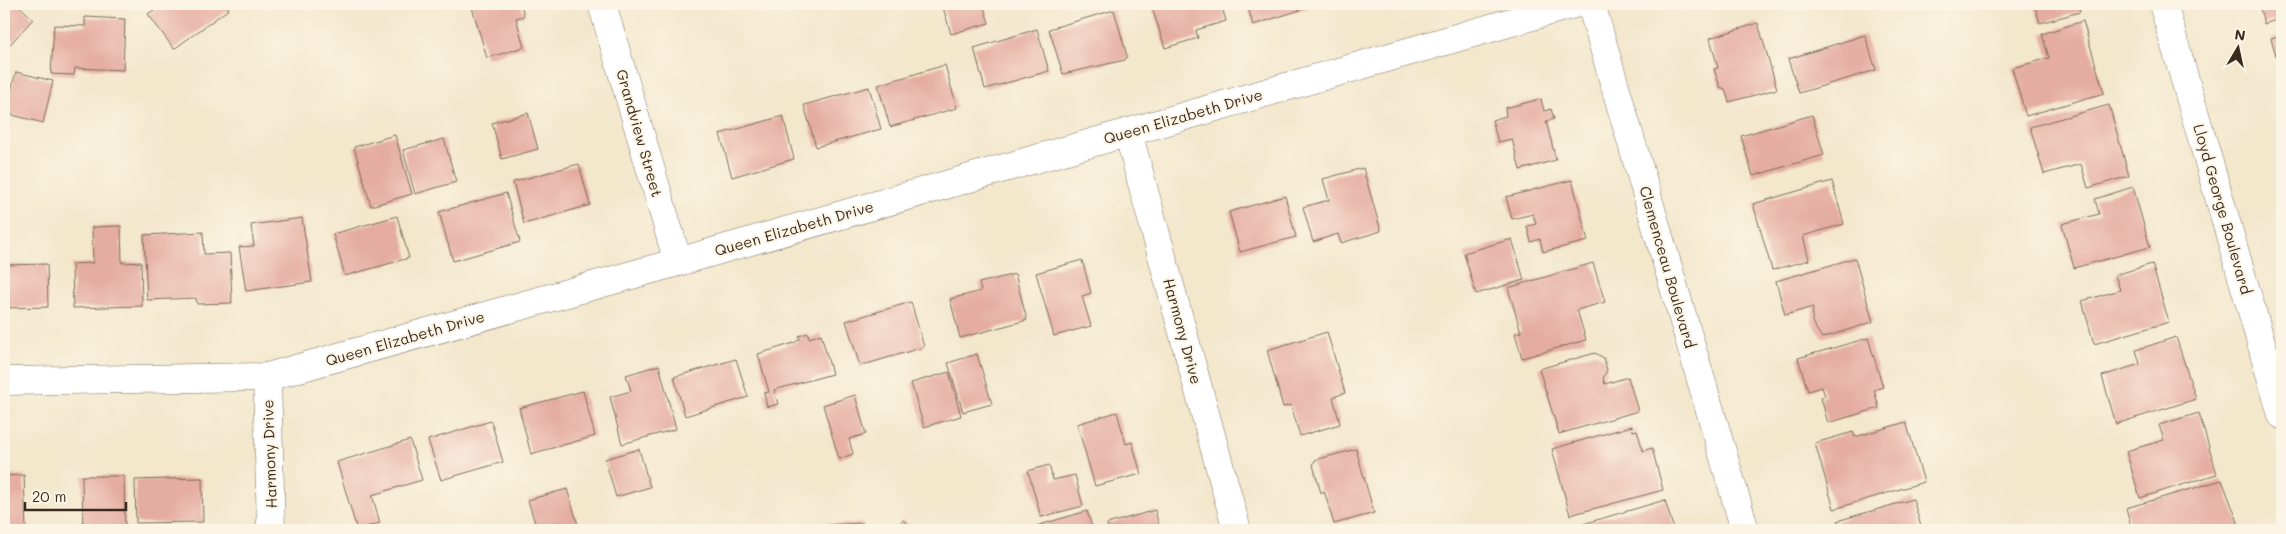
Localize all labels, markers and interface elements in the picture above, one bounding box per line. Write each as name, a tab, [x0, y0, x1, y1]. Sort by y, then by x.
north arrow	[2214, 22, 2264, 72]
text: N	[2233, 24, 2247, 45]
street label: Grandview Street	[612, 67, 668, 199]
street label: Queen Elizabeth Drive	[1101, 84, 1265, 148]
street label: Lloyd George Boulevard	[2189, 122, 2257, 296]
street label: Clemenceau Boulevard	[1635, 184, 1701, 350]
street label: Queen Elizabeth Drive	[712, 196, 876, 260]
street label: Harmony Drive	[1159, 276, 1207, 386]
street label: Queen Elizabeth Drive	[323, 306, 487, 370]
street label: Harmony Drive	[257, 399, 281, 509]
scale bar	[25, 479, 126, 511]
text: 20 m	[32, 486, 66, 506]

